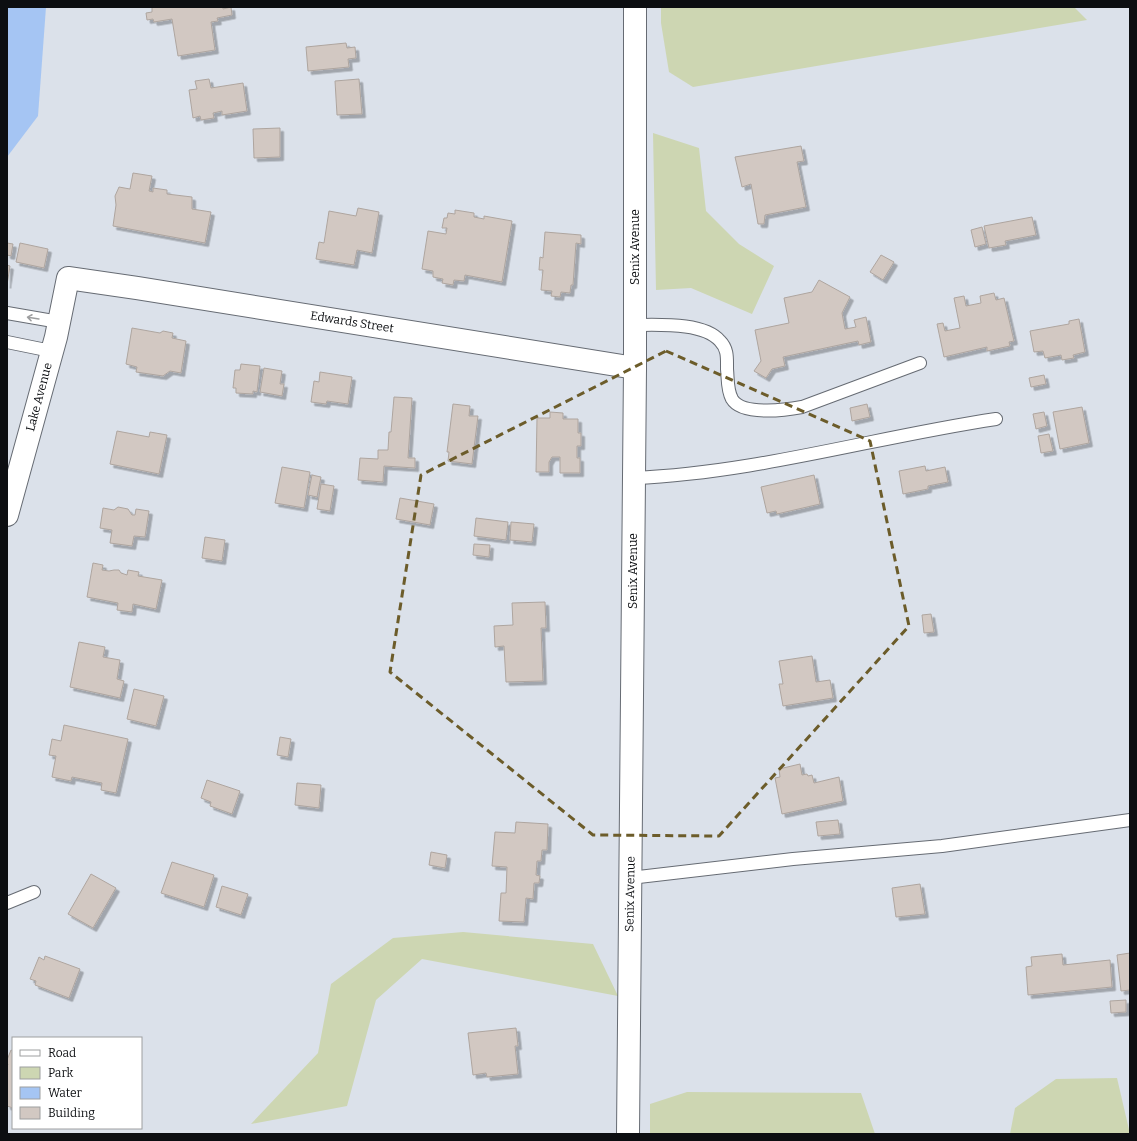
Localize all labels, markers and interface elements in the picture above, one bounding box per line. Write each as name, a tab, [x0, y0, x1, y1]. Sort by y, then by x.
street label: Senix Avenue	[628, 209, 642, 285]
street label: Edwards Street	[309, 308, 395, 336]
one-way arrow	[27, 314, 40, 322]
street label: Lake Avenue	[23, 361, 55, 433]
street label: Senix Avenue	[626, 533, 640, 609]
street label: Senix Avenue	[622, 856, 638, 932]
legend	[12, 1037, 142, 1129]
text: Road	[48, 1046, 76, 1060]
text: Park	[48, 1066, 74, 1080]
text: Water	[48, 1086, 83, 1100]
text: Building	[48, 1106, 95, 1120]

